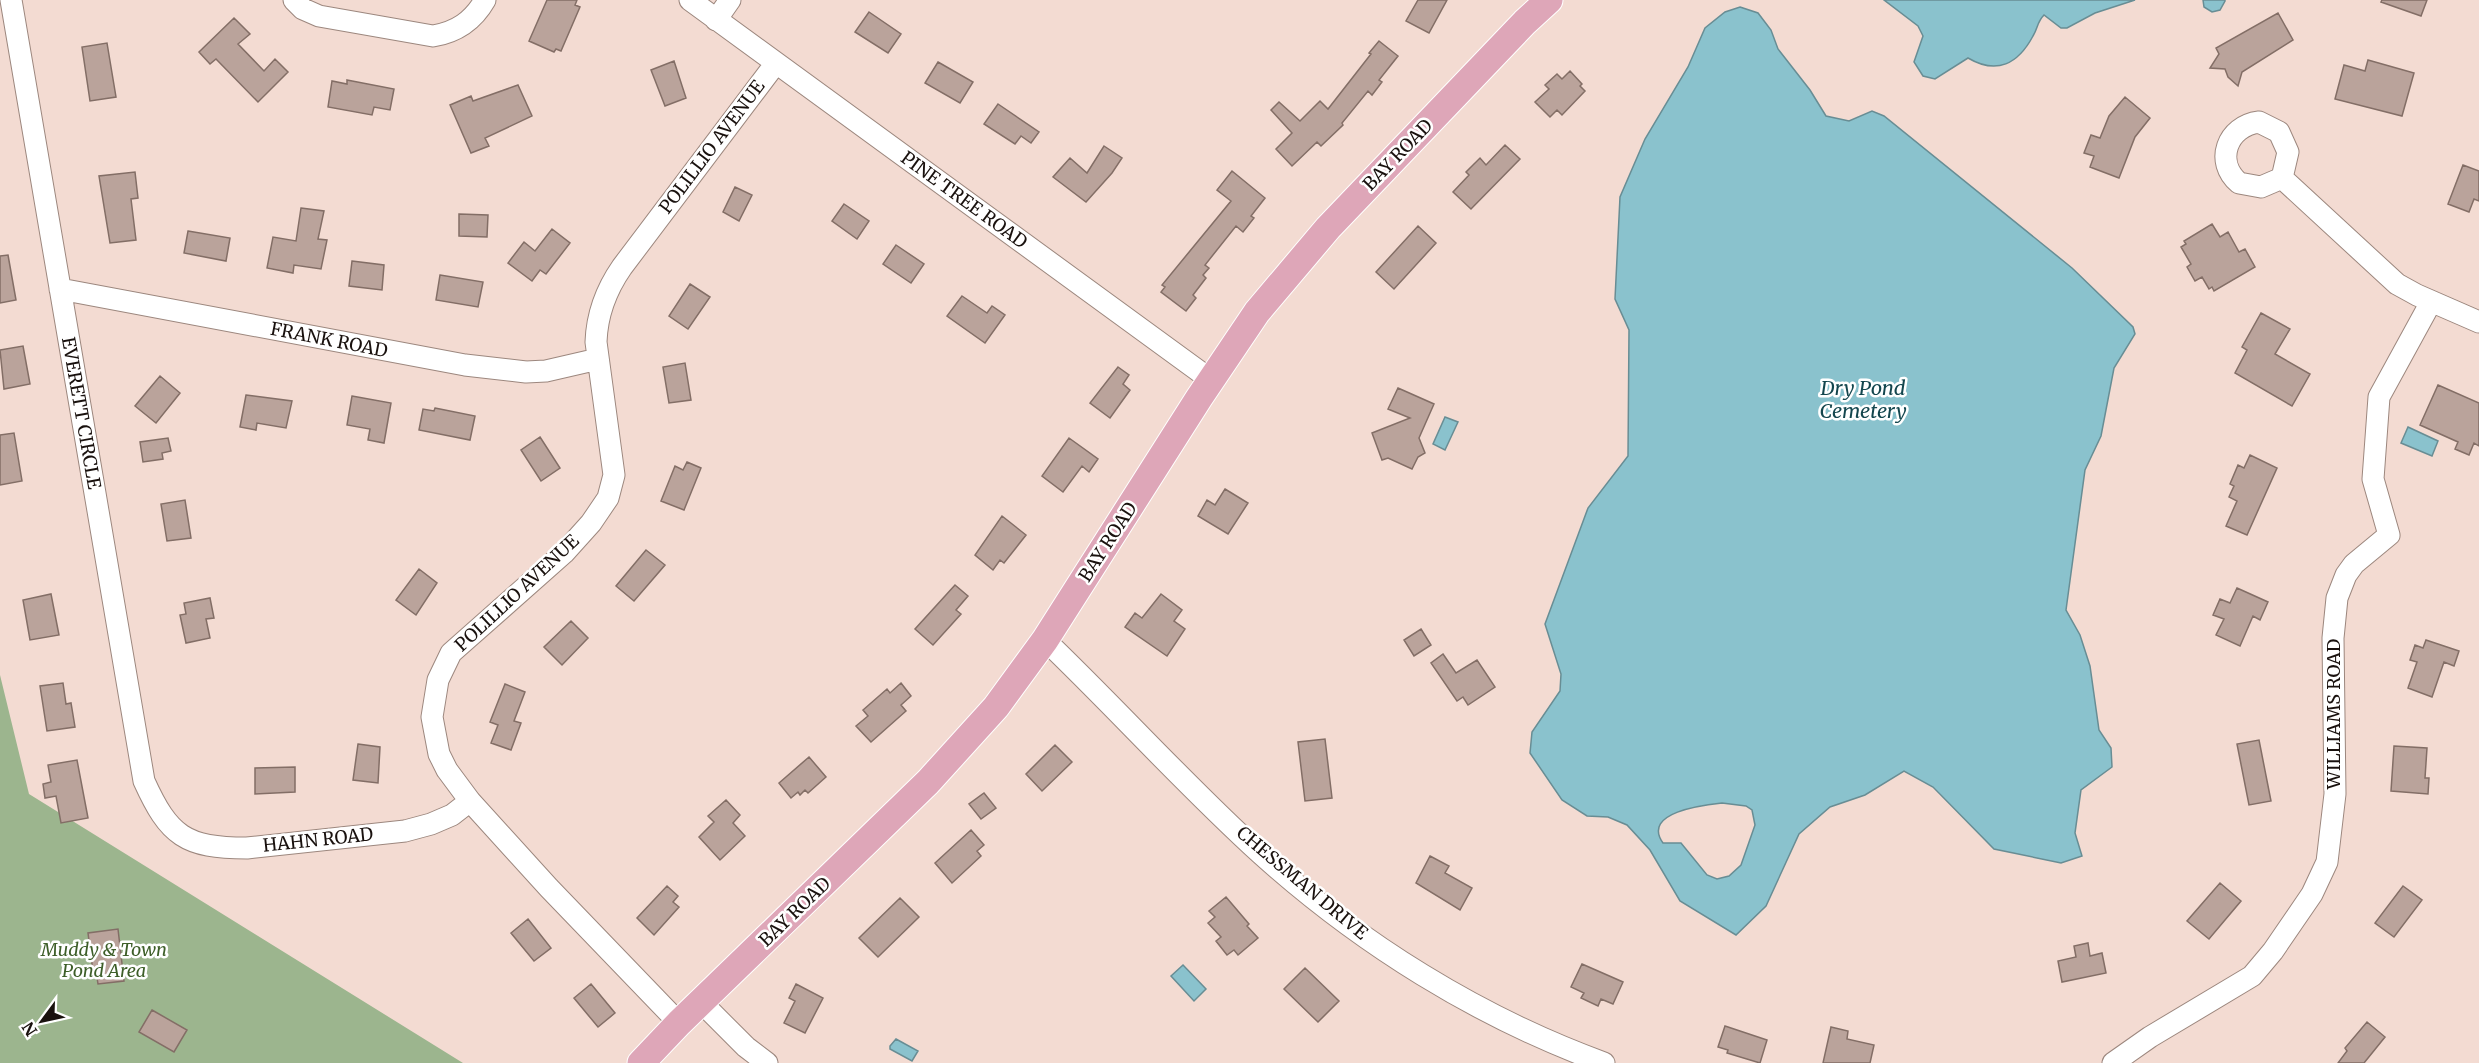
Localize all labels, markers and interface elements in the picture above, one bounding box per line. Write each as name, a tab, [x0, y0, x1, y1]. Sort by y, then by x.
street label: POLILLIO AVENUE	[654, 75, 770, 218]
street label: BAY ROAD	[1358, 114, 1437, 195]
street label: PINE TREE ROAD	[896, 146, 1032, 253]
street label: FRANK ROAD	[268, 317, 390, 362]
street label: EVERETT CIRCLE	[57, 335, 106, 491]
water label: Dry Pond Cemetery	[1819, 375, 1907, 423]
street label: BAY ROAD	[1073, 497, 1142, 586]
street label: POLILLIO AVENUE	[450, 529, 584, 656]
street label: WILLIAMS ROAD	[2322, 639, 2345, 790]
street label: CHESSMAN DRIVE	[1232, 821, 1373, 945]
street label: HAHN ROAD	[262, 822, 374, 857]
street label: BAY ROAD	[754, 872, 835, 951]
park label: Muddy & Town Pond Area	[40, 938, 167, 982]
north arrow	[12, 991, 72, 1051]
text: N	[17, 1018, 41, 1040]

